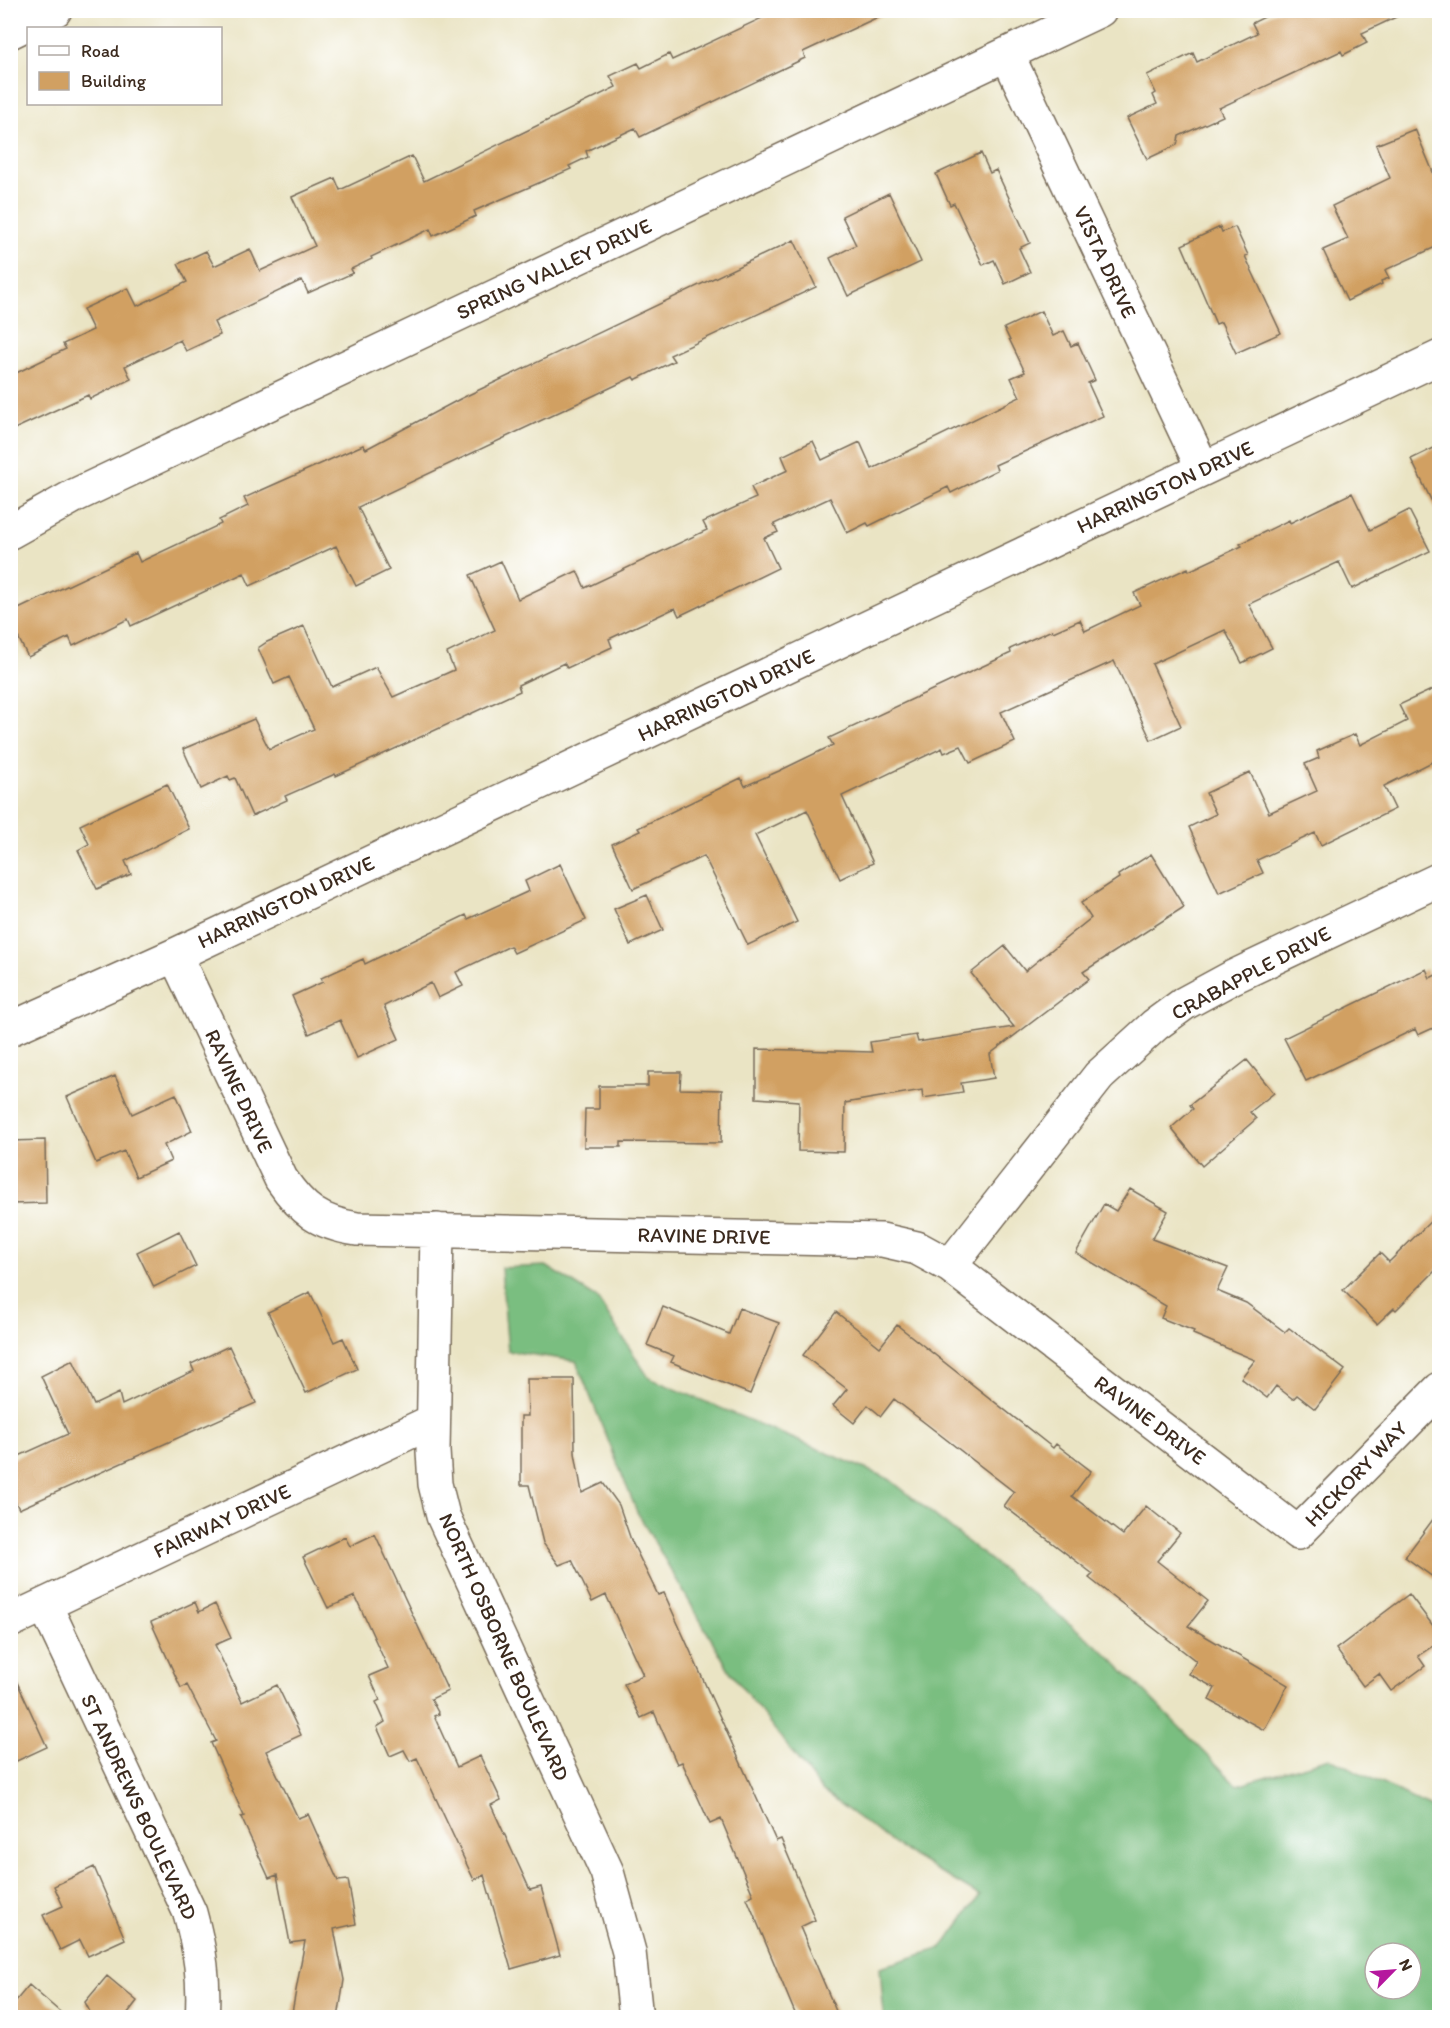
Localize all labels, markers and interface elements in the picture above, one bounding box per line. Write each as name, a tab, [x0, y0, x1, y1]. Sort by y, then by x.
legend	[27, 27, 222, 105]
text: Road	[81, 40, 120, 62]
text: Building	[81, 70, 147, 92]
street label: VISTA DRIVE	[1069, 202, 1142, 322]
street label: SPRING VALLEY DRIVE	[452, 212, 655, 325]
street label: HARRINGTON DRIVE	[1072, 435, 1257, 538]
street label: HARRINGTON DRIVE	[633, 643, 818, 746]
street label: HARRINGTON DRIVE	[193, 850, 378, 953]
street label: CRABAPPLE DRIVE	[1167, 920, 1335, 1025]
street label: RAVINE DRIVE	[200, 1025, 279, 1157]
street label: RAVINE DRIVE	[637, 1222, 771, 1249]
street label: RAVINE DRIVE	[1090, 1369, 1211, 1470]
street label: HICKORY WAY	[1299, 1416, 1412, 1532]
street label: FAIRWAY DRIVE	[149, 1478, 294, 1563]
street label: NORTH OSBORNE BOULEVARD	[434, 1509, 575, 1785]
street label: ST ANDREWS BOULEVARD	[76, 1690, 203, 1924]
north arrow	[1363, 1941, 1423, 2001]
text: N	[1395, 1956, 1417, 1974]

